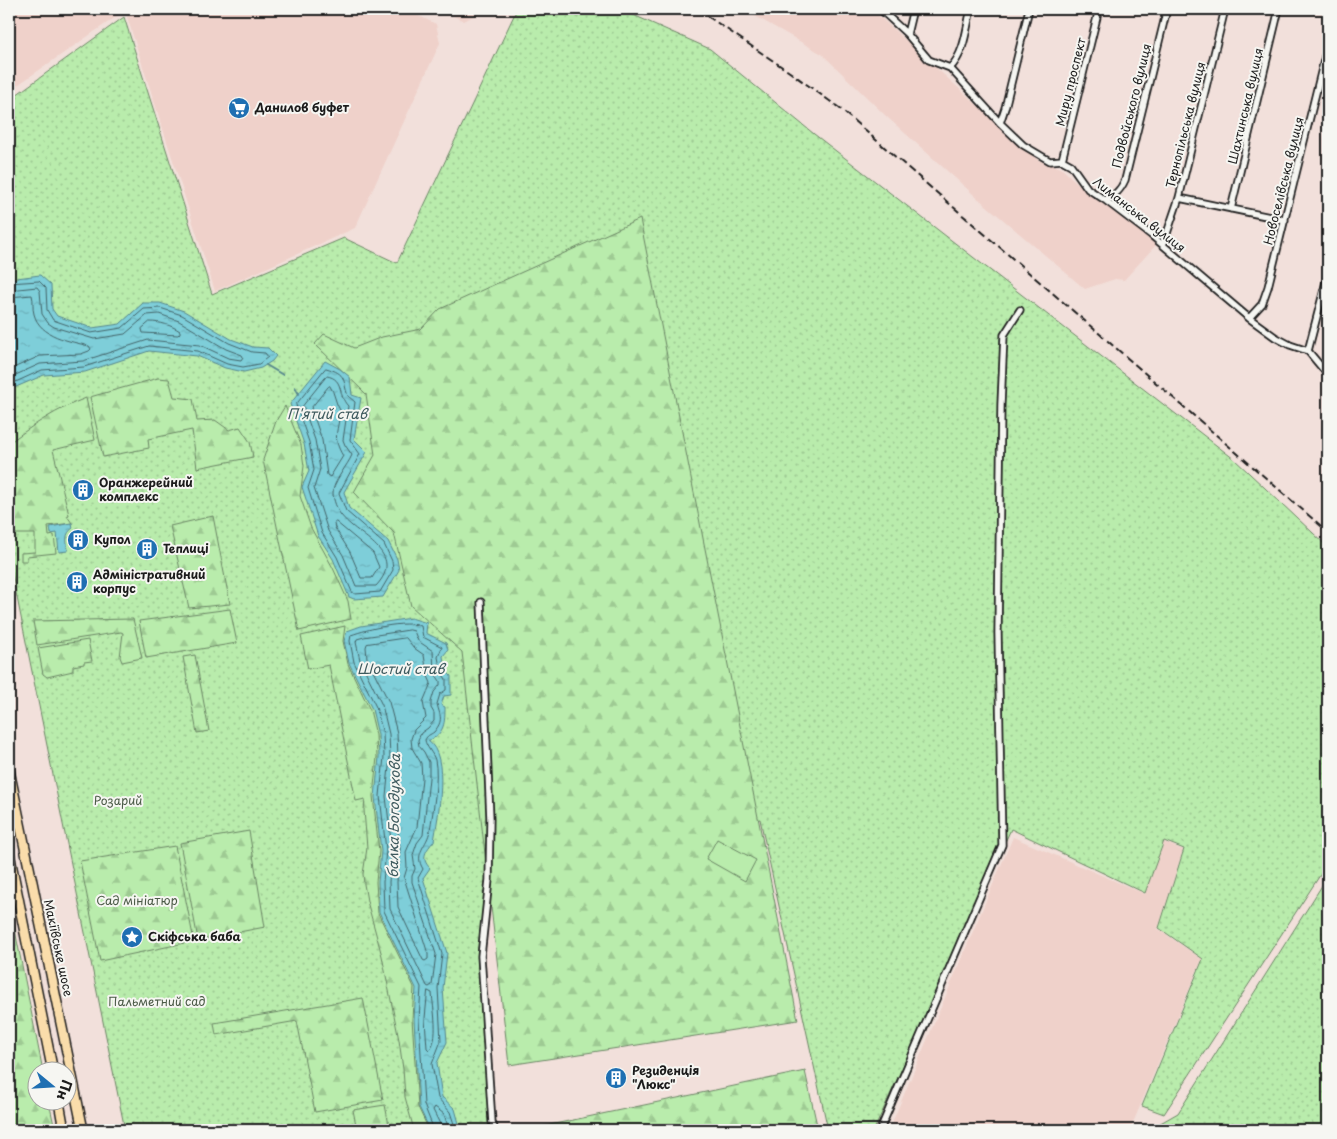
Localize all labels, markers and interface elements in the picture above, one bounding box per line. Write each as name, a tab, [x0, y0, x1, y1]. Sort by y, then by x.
street label: Миру проспект	[1050, 35, 1090, 128]
street label: Подвойського вулиця	[1107, 42, 1155, 170]
street label: Шахтинська вулиця	[1223, 46, 1267, 166]
street label: Тернопільська вулиця	[1161, 60, 1209, 190]
supermarket icon: Данилов буфет	[227, 96, 251, 120]
place label: Данилов буфет	[254, 98, 350, 116]
street label: Новоселівська вулиця	[1258, 115, 1308, 247]
street label: Лиманська вулиця	[1089, 172, 1190, 256]
water label: П'ятий став	[287, 403, 369, 424]
place label: Оранжерейний комплекс	[99, 473, 193, 505]
building icon: Оранжерейний комплекс	[71, 478, 95, 502]
building icon: Купол	[66, 528, 90, 552]
place label: Купол	[94, 530, 131, 548]
building icon: Теплиці	[135, 537, 159, 561]
place label: Теплиці	[163, 539, 209, 557]
place label: Адміністративний корпус	[93, 565, 206, 597]
building icon: Адміністративний корпус	[65, 570, 89, 594]
water label: Шостий став	[357, 658, 447, 679]
water label: балка Богодухова	[382, 753, 405, 878]
park label: Розарий	[94, 791, 142, 809]
park label: Сад мініатюр	[96, 891, 178, 909]
street label: Макіївське шосе	[40, 898, 78, 998]
place icon: Скіфська баба	[120, 925, 144, 949]
place label: Скіфська баба	[148, 927, 241, 945]
park label: Пальметний сад	[108, 992, 206, 1010]
place label: Резиденція "Люкс"	[632, 1061, 700, 1093]
north arrow	[28, 1062, 78, 1112]
building icon: Резиденція "Люкс"	[604, 1066, 628, 1090]
text: Пн	[52, 1077, 78, 1103]

